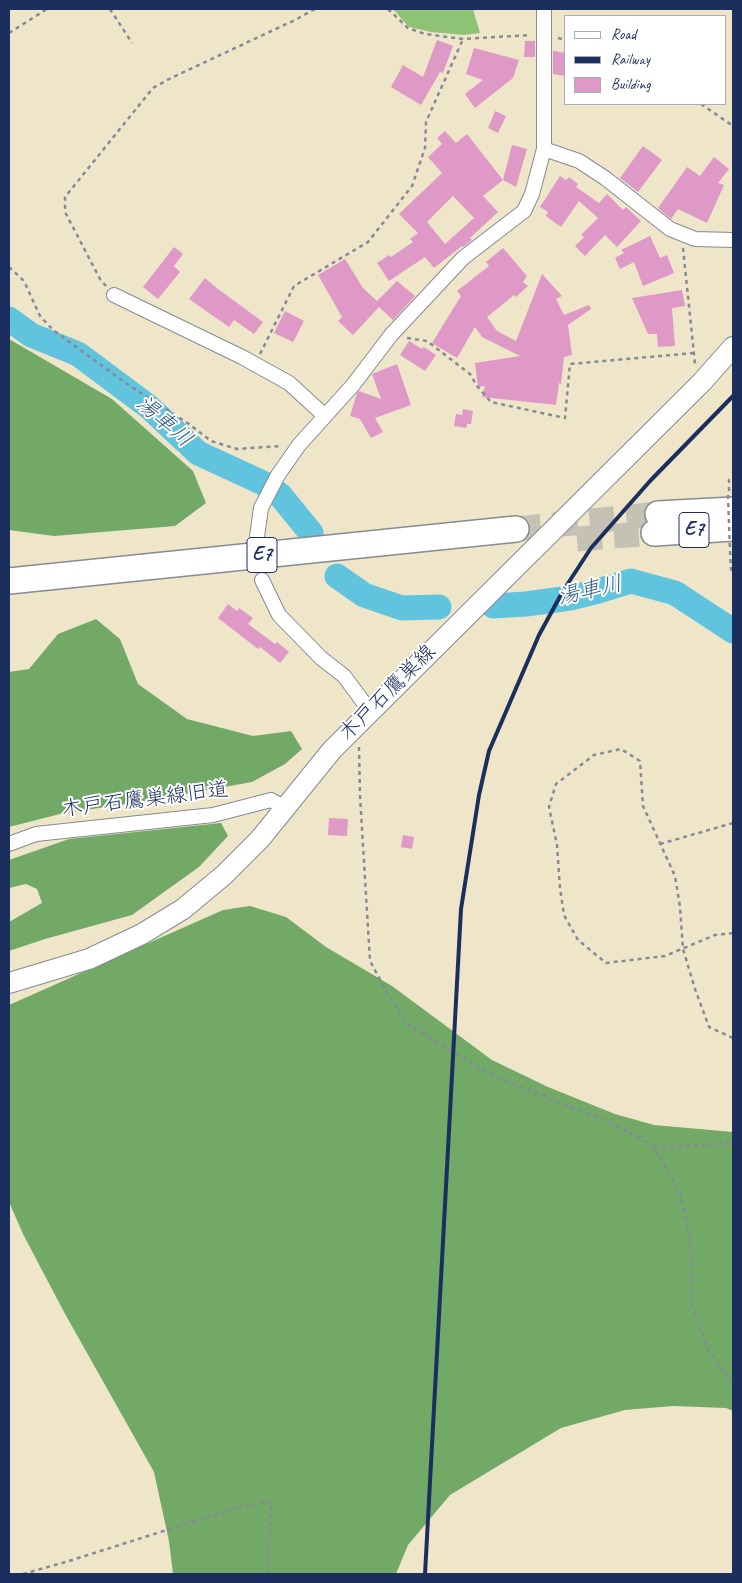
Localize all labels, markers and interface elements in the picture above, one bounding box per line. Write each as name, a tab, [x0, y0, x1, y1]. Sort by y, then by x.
legend	[564, 15, 727, 105]
text: Road	[611, 25, 636, 44]
text: Railway	[611, 50, 650, 69]
text: Building	[611, 75, 650, 94]
water label: 湯車川	[130, 390, 198, 454]
road number: E7	[679, 512, 709, 548]
road number: E7	[247, 538, 277, 572]
water label: 湯車川	[555, 571, 625, 611]
street label: 木戸石鷹巣線	[335, 640, 441, 746]
street label: 木戸石鷹巣線旧道	[60, 777, 230, 823]

